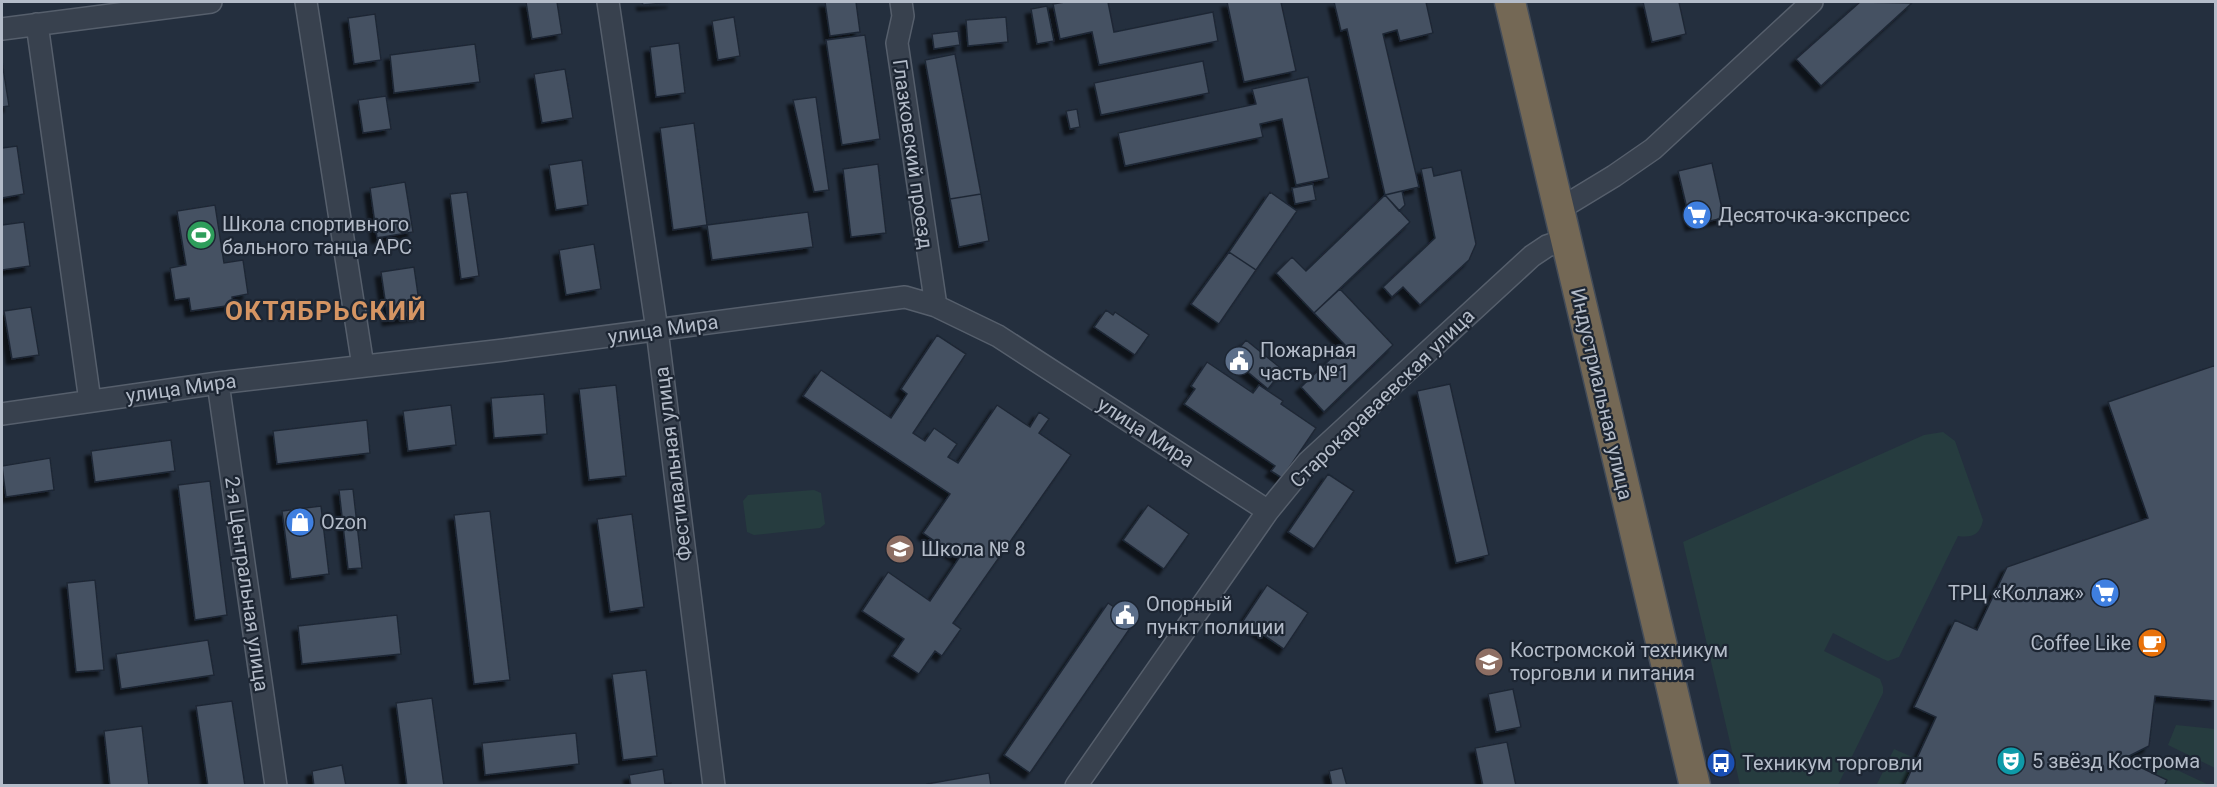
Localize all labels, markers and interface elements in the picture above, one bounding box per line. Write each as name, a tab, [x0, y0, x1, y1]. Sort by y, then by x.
street label: Глазковский проезд	[888, 58, 938, 250]
supermarket icon: Десяточка-экспресс	[1681, 199, 1713, 231]
place label: Десяточка-экспресс	[1718, 203, 1910, 227]
place label: Школа спортивного бального танца АРС	[222, 212, 412, 259]
sports icon: Школа спортивного бального танца АРС	[185, 219, 217, 251]
street label: Индустриальная улица	[1566, 286, 1638, 502]
district label: ОКТЯБРЬСКИЙ	[225, 296, 427, 326]
street label: Старокараваевская улица	[1285, 304, 1479, 492]
street label: улица Мира	[606, 309, 720, 349]
place label: Пожарная часть №1	[1260, 338, 1356, 385]
public building icon: Пожарная часть №1	[1223, 345, 1255, 377]
street label: Фестивальная улица	[649, 365, 697, 563]
street label: улица Мира	[124, 368, 238, 408]
street label: улица Мира	[1093, 392, 1199, 472]
street label: 2-я Центральная улица	[220, 475, 274, 693]
shop icon: Ozon	[284, 506, 316, 538]
place label: Ozon	[321, 510, 367, 534]
school or university icon: Школа № 8	[884, 533, 916, 565]
place label: Школа № 8	[921, 537, 1026, 561]
supermarket icon: ТРЦ «Коллаж»	[2089, 577, 2121, 609]
place label: ТРЦ «Коллаж»	[1948, 581, 2084, 605]
place label: Опорный пункт полиции	[1146, 592, 1285, 639]
public building icon: Опорный пункт полиции	[1109, 599, 1141, 631]
cafe icon: Coffee Like	[2136, 627, 2168, 659]
place label: Coffee Like	[2031, 631, 2131, 655]
place label: Костромской техникум торговли и питания	[1510, 638, 1728, 685]
school or university icon: Костромской техникум торговли и питания	[1473, 646, 1505, 678]
theatre icon: 5 звёзд Кострома	[1995, 745, 2027, 777]
bus stop icon: Техникум торговли	[1705, 747, 1737, 779]
place label: 5 звёзд Кострома	[2032, 749, 2200, 773]
place label: Техникум торговли	[1742, 751, 1923, 775]

